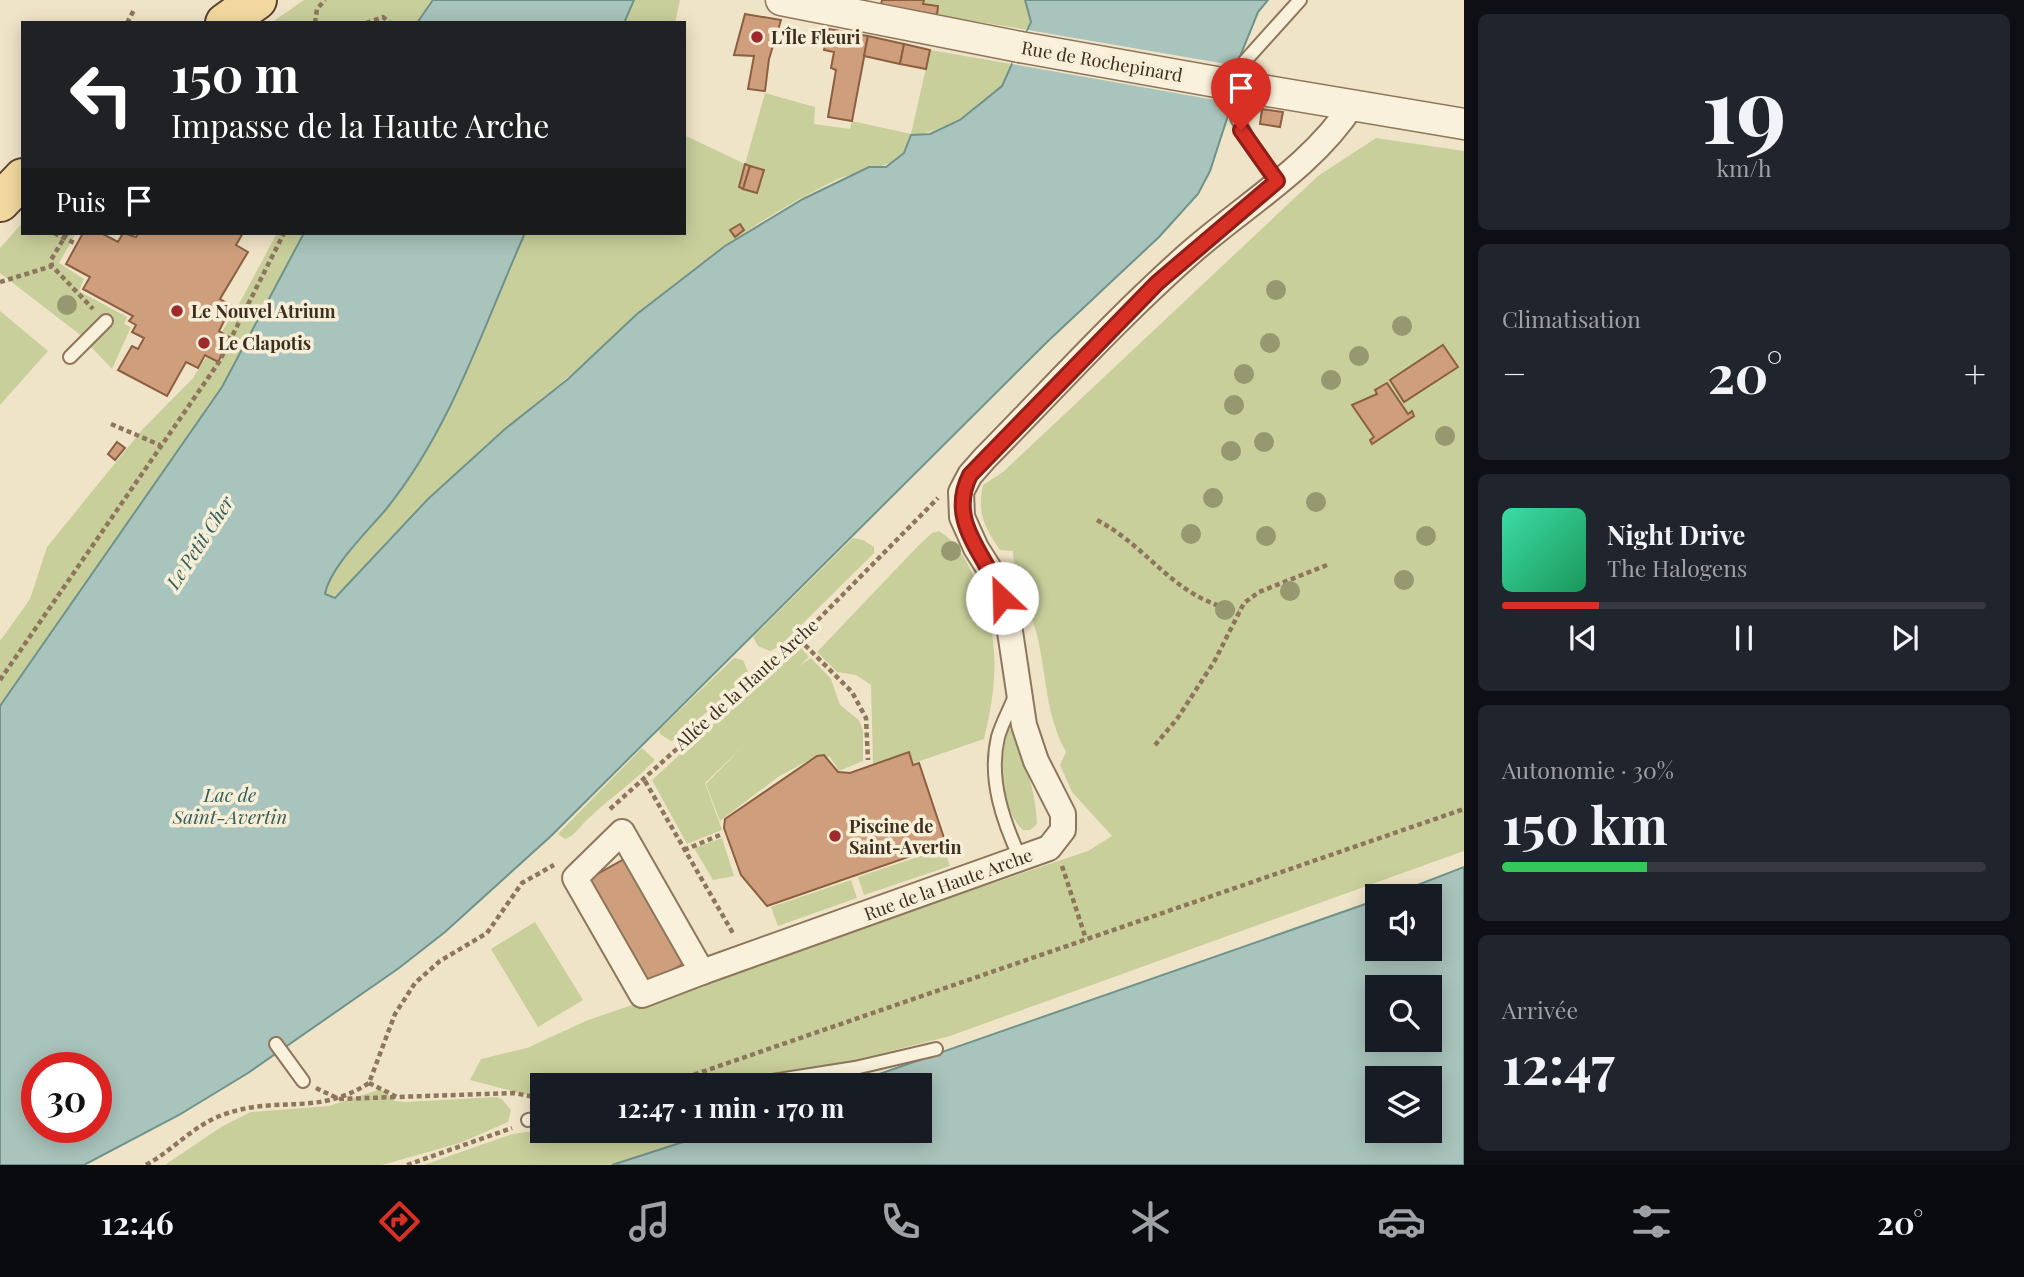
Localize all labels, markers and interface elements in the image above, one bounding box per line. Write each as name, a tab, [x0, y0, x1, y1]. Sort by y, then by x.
place label: L'Île Fleuri	[771, 25, 861, 49]
marker: L'Île Fleuri	[749, 29, 765, 45]
street label: Rue de Rochepinard	[1020, 35, 1185, 87]
text: 150 m	[171, 40, 299, 105]
text: 19	[1701, 46, 1787, 167]
icon: left	[56, 49, 147, 140]
pin	[1211, 58, 1271, 130]
icon: arrive	[1222, 69, 1260, 107]
text: Impasse de la Haute Arche	[171, 103, 549, 146]
text: km/h	[1716, 152, 1772, 183]
icon: arrive	[120, 182, 158, 220]
text: Puis	[56, 184, 106, 219]
place label: Le Nouvel Atrium	[191, 299, 336, 323]
marker: Le Nouvel Atrium	[169, 303, 185, 319]
text: Climatisation	[1502, 303, 1641, 334]
place label: Le Clapotis	[218, 331, 311, 355]
marker: Le Clapotis	[196, 335, 212, 351]
text: 20°	[1708, 338, 1783, 407]
text: −	[1502, 347, 1527, 398]
text: +	[1964, 347, 1986, 398]
water label: Le Petit Cher	[159, 490, 239, 594]
text: Night Drive	[1607, 517, 1745, 552]
text: The Halogens	[1607, 552, 1747, 583]
position arrow	[965, 561, 1039, 635]
street label: Allée de la Haute Arche	[668, 613, 823, 756]
icon: previous	[1564, 619, 1602, 657]
icon: pause	[1725, 619, 1763, 657]
icon: next	[1886, 619, 1924, 657]
text: Autonomie · 30%	[1502, 754, 1674, 785]
water label: Lac de Saint-Avertin	[172, 781, 287, 829]
text: 150 km	[1502, 789, 1668, 858]
place label: Piscine de Saint-Avertin	[849, 814, 962, 859]
marker: Piscine de Saint-Avertin	[827, 828, 843, 844]
street label: Rue de la Haute Arche	[861, 842, 1035, 926]
map controls	[1365, 884, 1442, 1143]
button: sound	[1365, 884, 1442, 961]
button: search	[1365, 975, 1442, 1052]
text: Arrivée	[1502, 994, 1578, 1025]
text: 12:47	[1502, 1029, 1615, 1098]
speed limit sign: 30	[21, 1052, 112, 1143]
button: layers	[1365, 1066, 1442, 1143]
text: 12:47 · 1 min · 170 m	[618, 1090, 844, 1125]
icon: directions	[375, 1197, 424, 1246]
icon: music	[625, 1197, 674, 1246]
icon: phone	[876, 1197, 925, 1246]
icon: climate	[1126, 1197, 1175, 1246]
icon: car	[1377, 1197, 1426, 1246]
icon: filters	[1627, 1197, 1676, 1246]
text: 12:46	[101, 1200, 174, 1243]
text: 20°	[1877, 1200, 1923, 1243]

